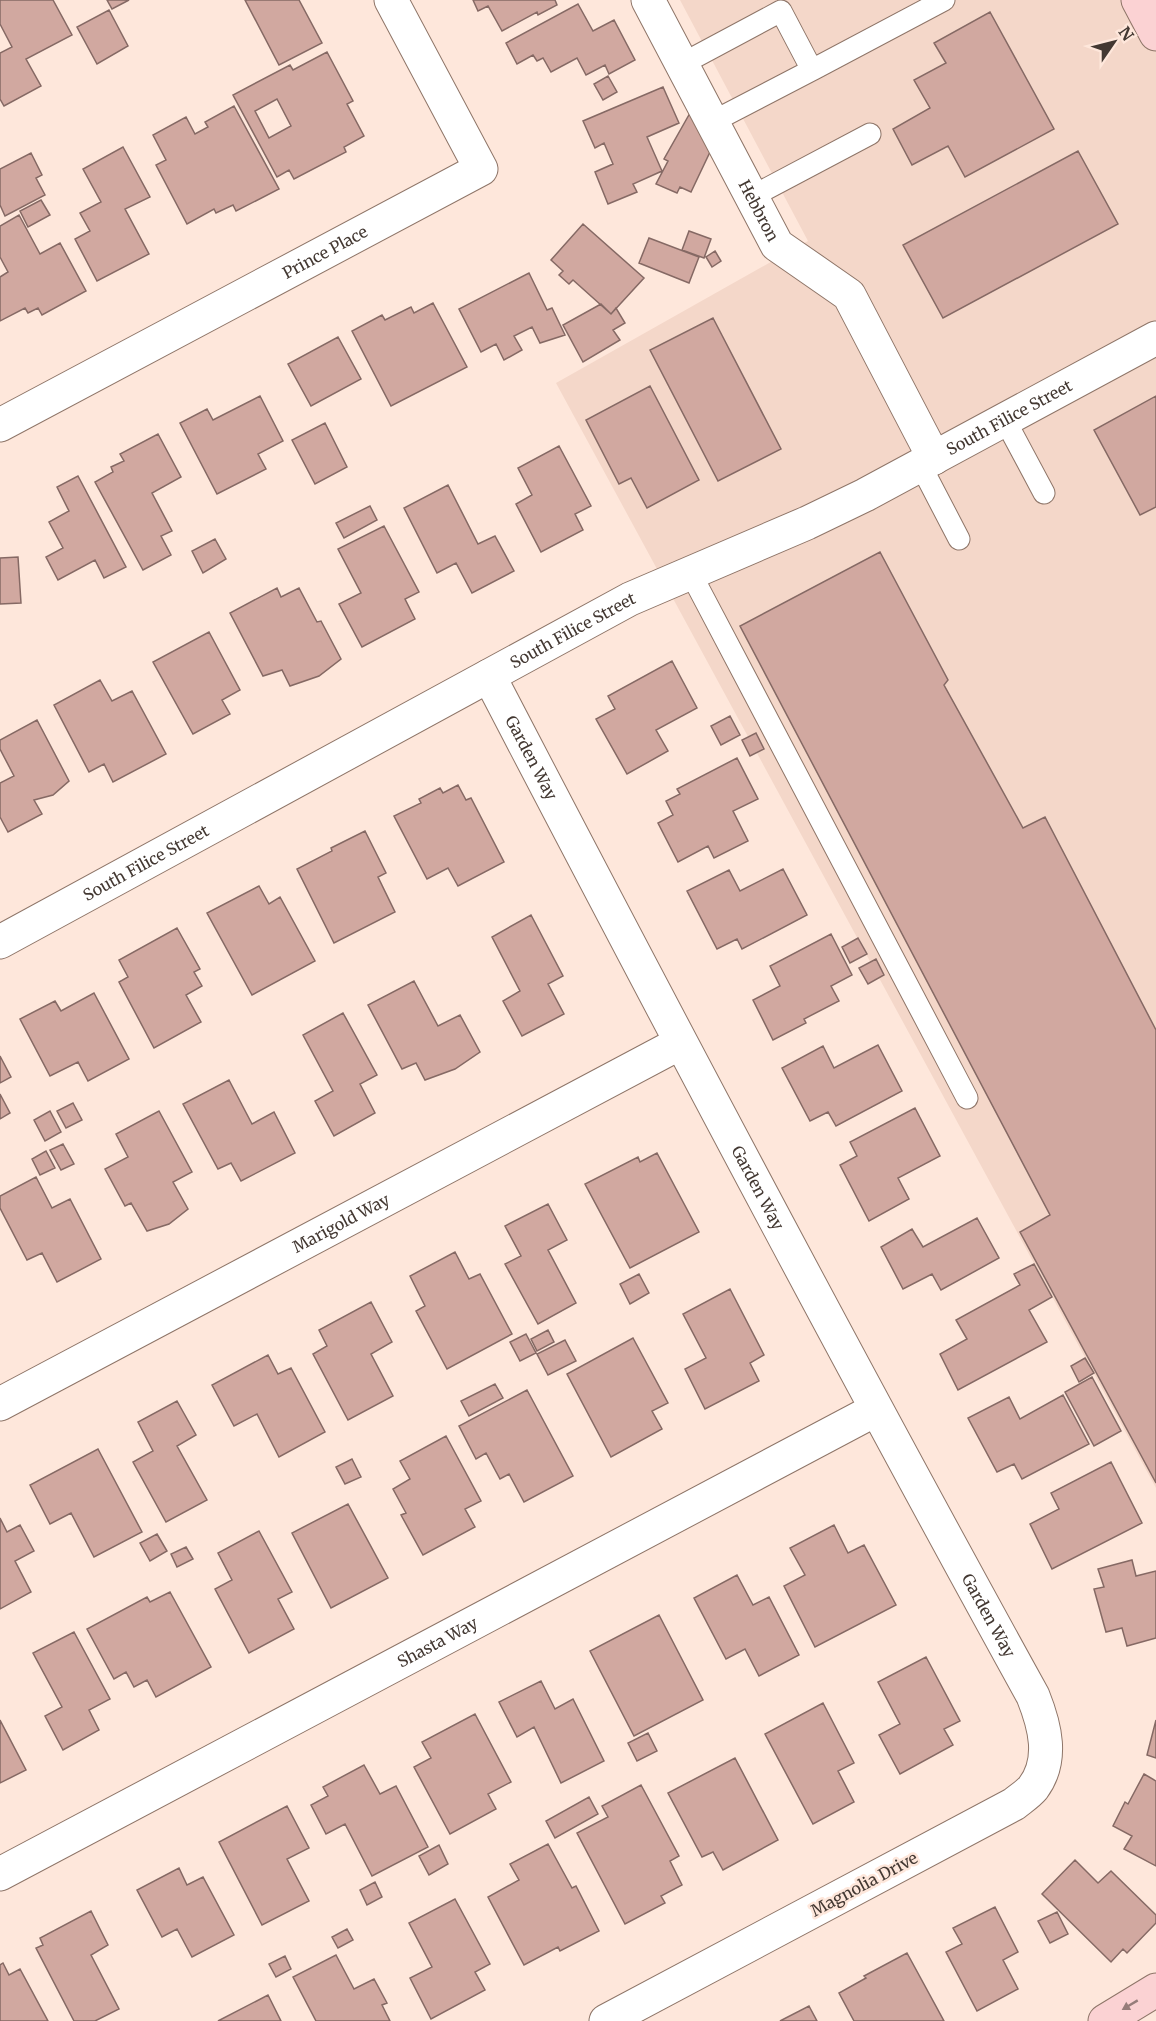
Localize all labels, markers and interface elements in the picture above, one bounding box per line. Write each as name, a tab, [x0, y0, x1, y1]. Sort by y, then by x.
north arrow	[1084, 12, 1144, 72]
text: N	[1114, 22, 1138, 45]
street label: Hebbron	[734, 176, 783, 245]
street label: Prince Place	[279, 221, 371, 283]
street label: South Filice Street	[943, 375, 1076, 459]
street label: South Filice Street	[506, 588, 639, 673]
street label: Garden Way	[501, 712, 562, 804]
street label: South Filice Street	[79, 820, 213, 905]
street label: Garden Way	[727, 1142, 789, 1234]
street label: Marigold Way	[289, 1189, 393, 1257]
street label: Garden Way	[958, 1570, 1020, 1661]
street label: Shasta Way	[394, 1612, 482, 1672]
street label: Magnolia Drive	[807, 1847, 921, 1921]
one-way arrow	[1122, 2000, 1138, 2011]

